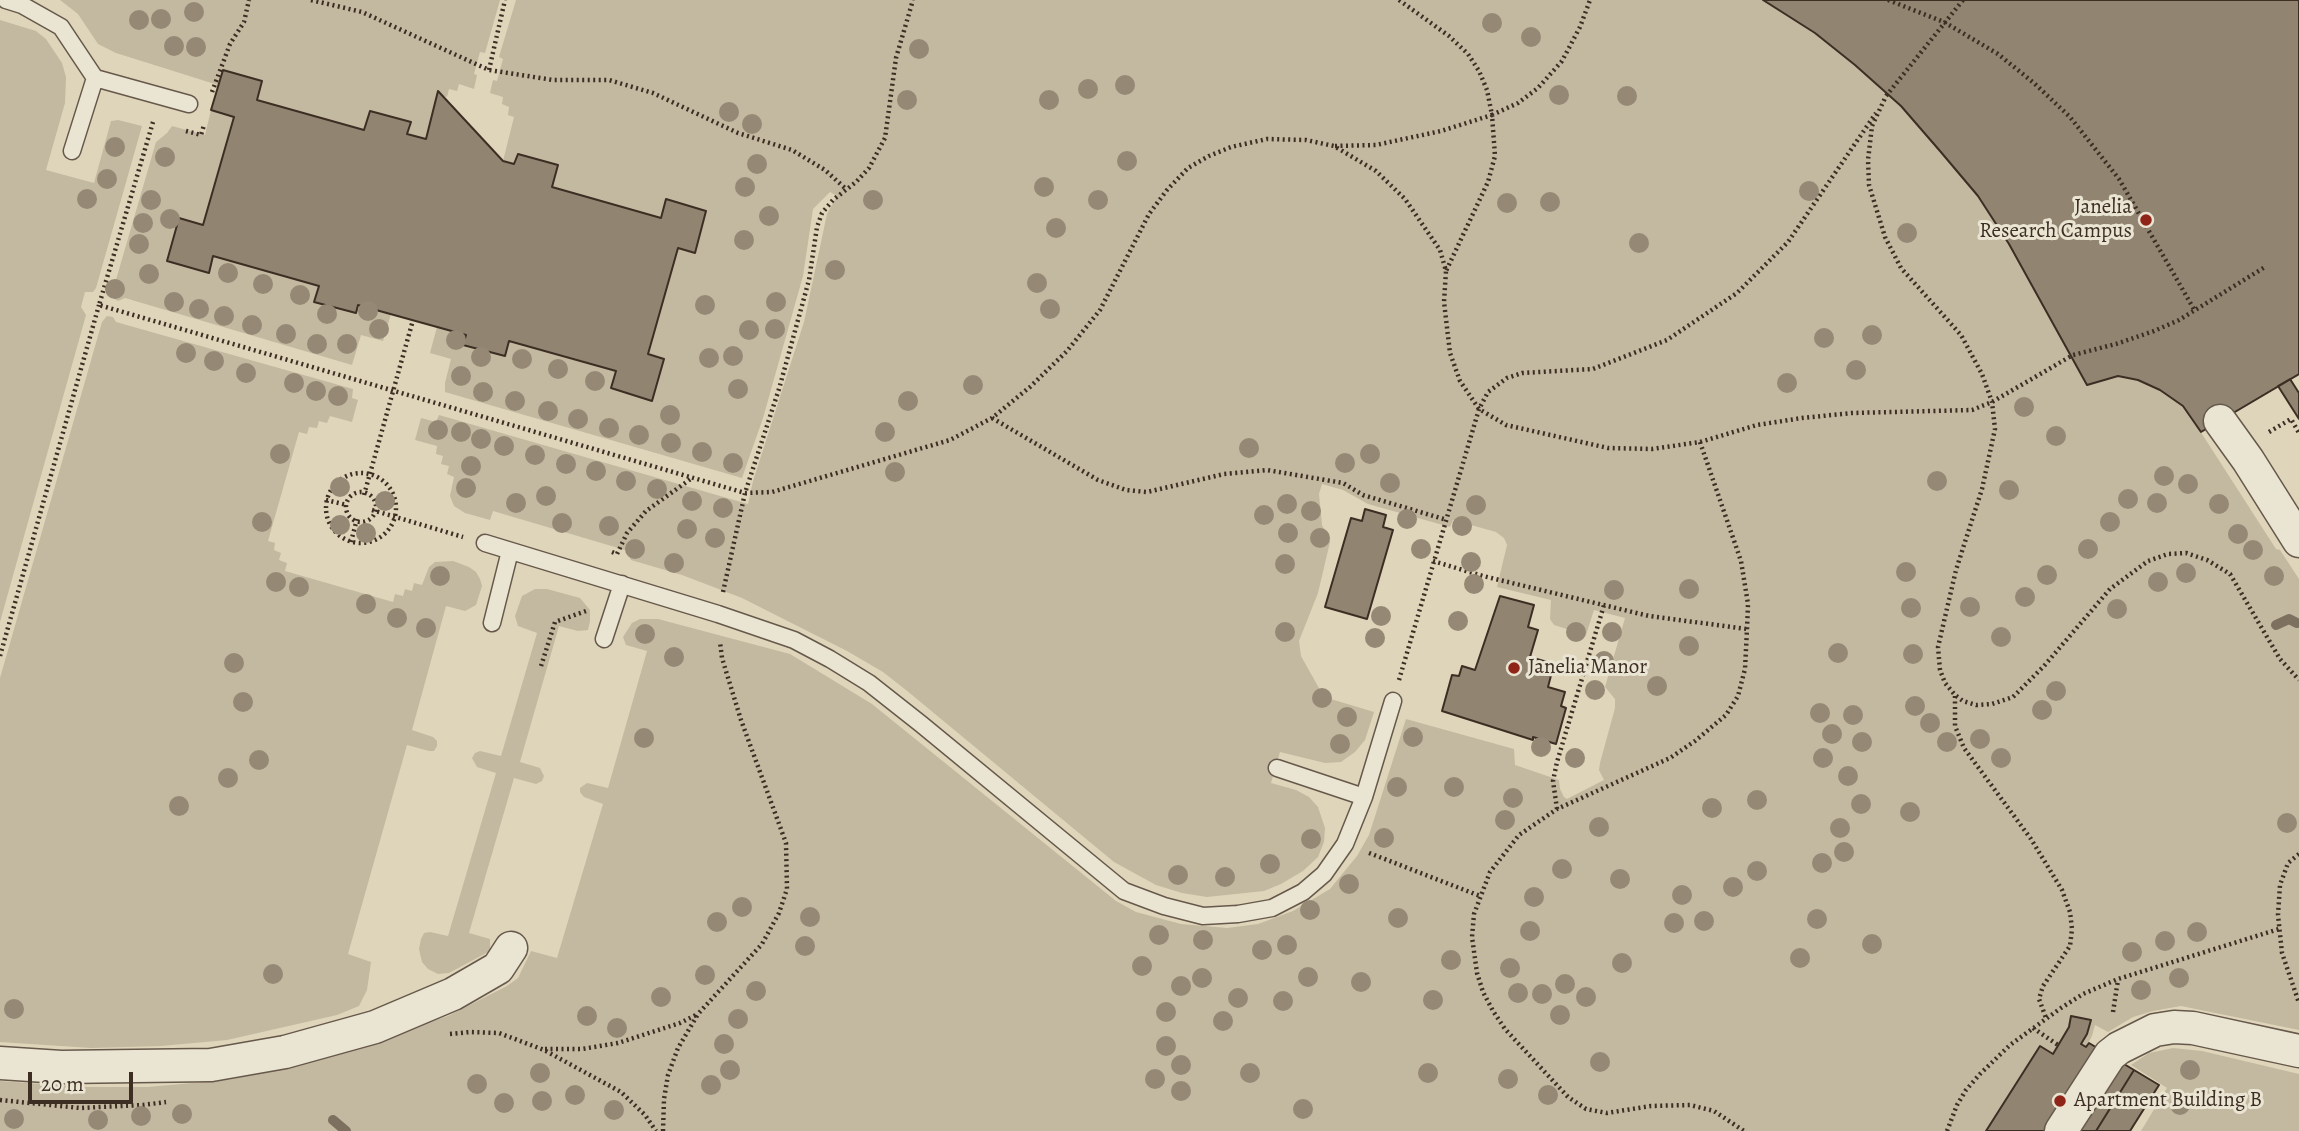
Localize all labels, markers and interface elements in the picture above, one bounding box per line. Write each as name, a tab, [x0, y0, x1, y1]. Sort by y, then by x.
place label: Janelia Research Campus	[1979, 195, 2132, 245]
marker: Janelia Research Campus	[2138, 212, 2154, 228]
place label: Janelia Manor	[1528, 655, 1647, 681]
marker: Janelia Manor	[1506, 660, 1522, 676]
scale bar	[32, 1058, 136, 1102]
text: 20 m	[41, 1070, 84, 1098]
place label: Apartment Building B	[2074, 1088, 2262, 1114]
marker: Apartment Building B	[2052, 1093, 2068, 1109]

